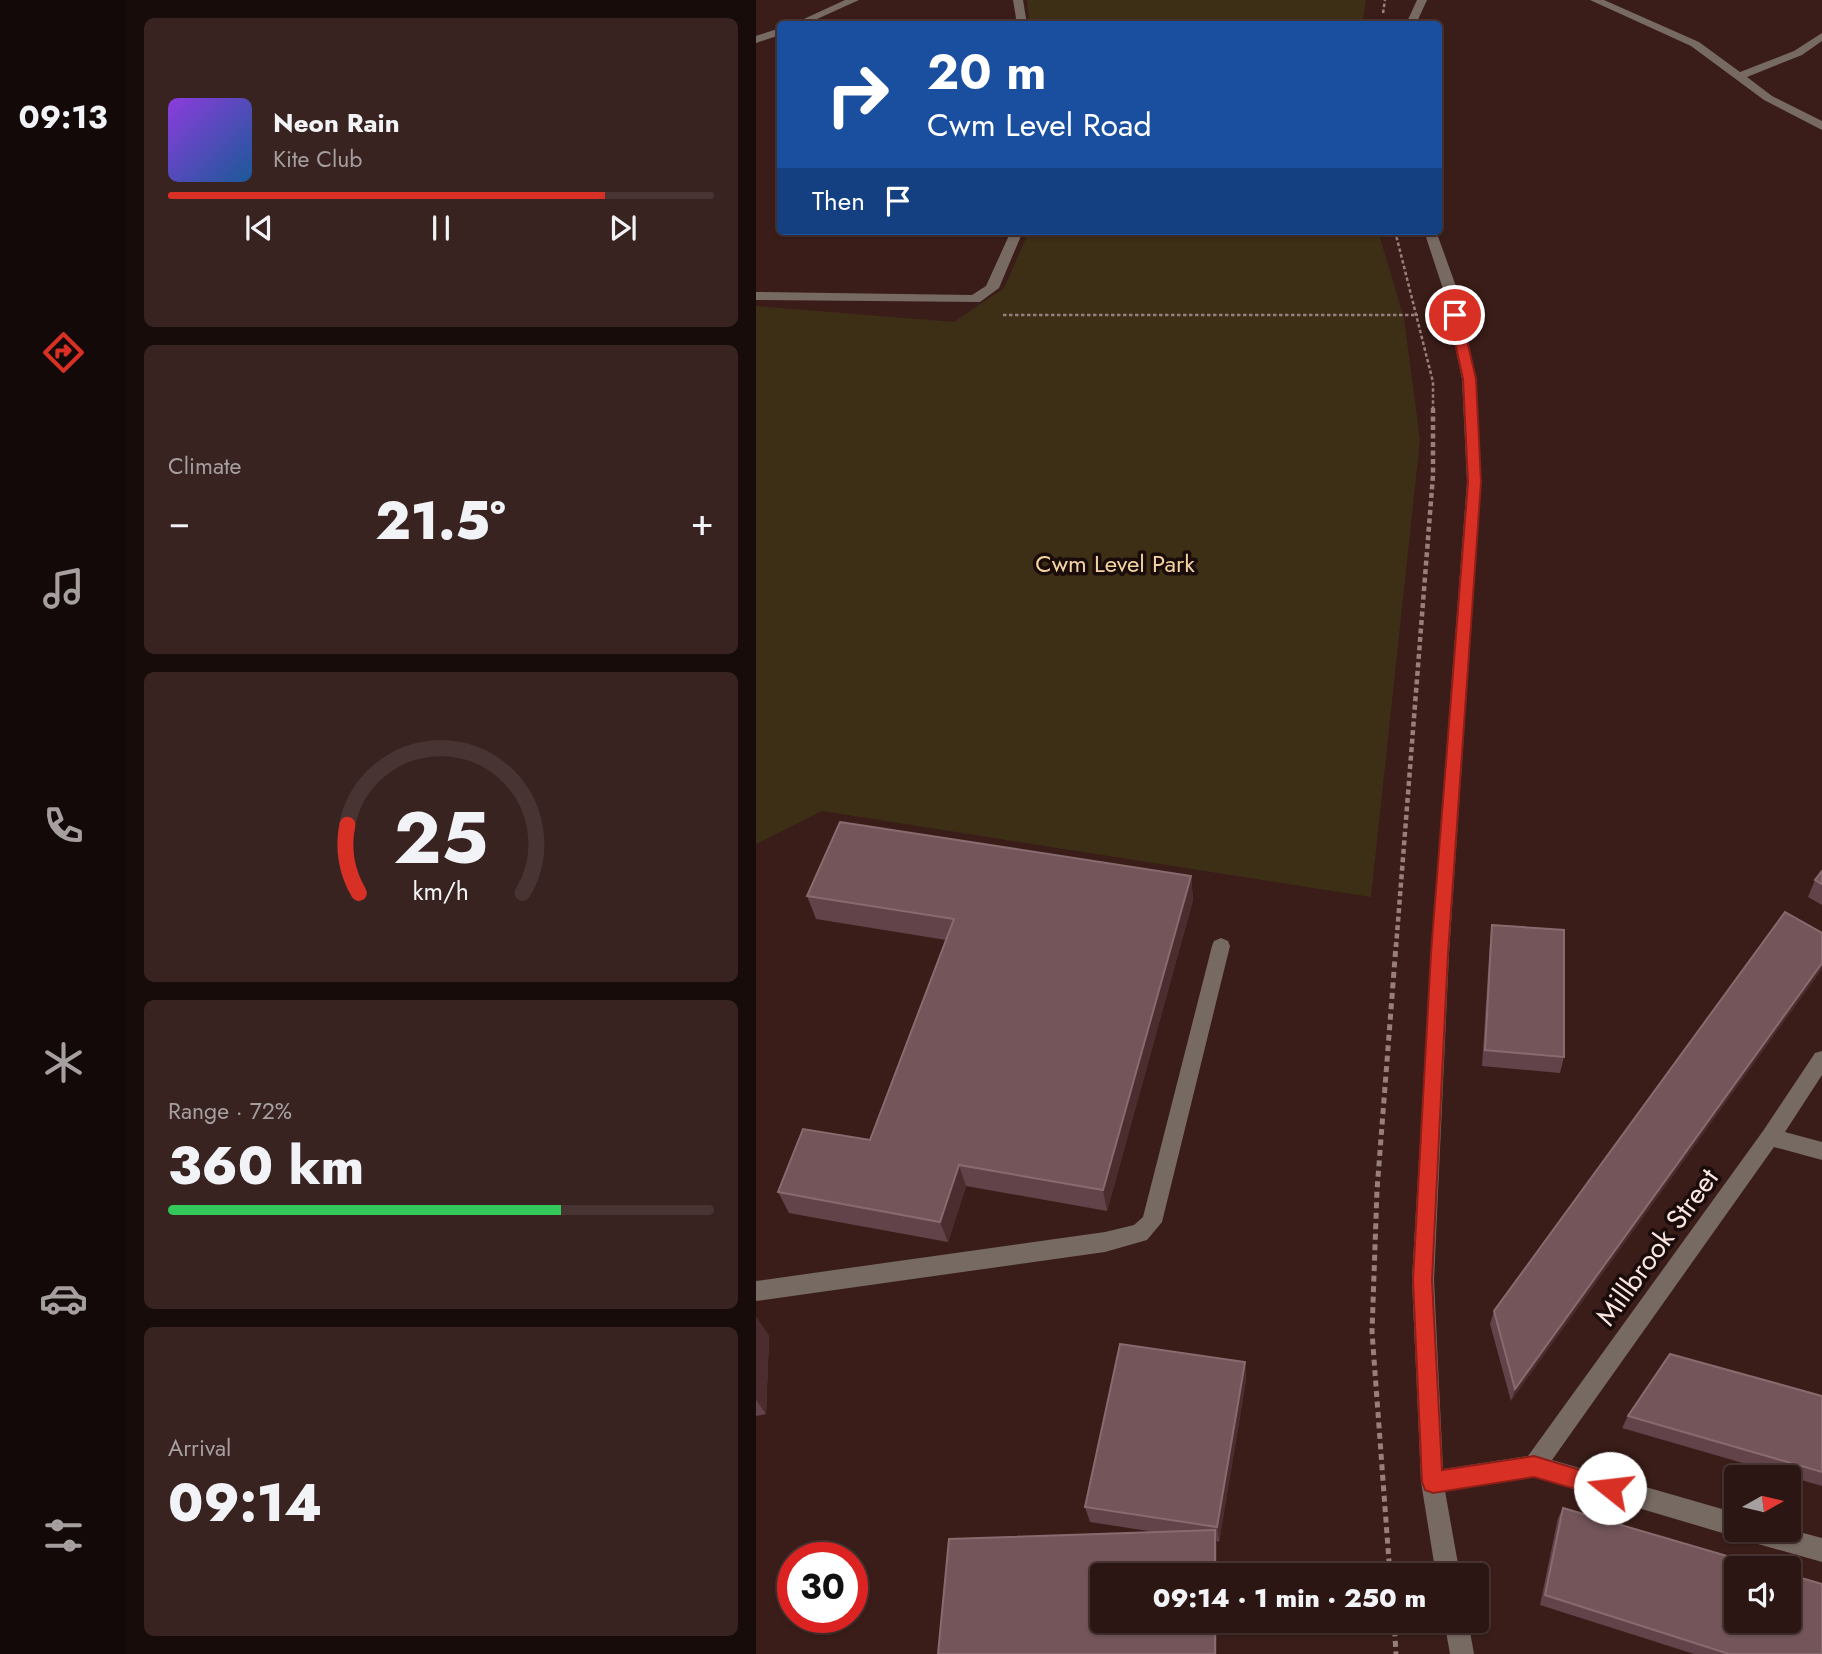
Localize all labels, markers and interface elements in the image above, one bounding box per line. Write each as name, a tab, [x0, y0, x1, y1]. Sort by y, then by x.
text: 20 m	[927, 37, 1046, 107]
icon: right	[812, 49, 903, 140]
text: 09:13	[18, 94, 108, 140]
text: Cwm Level Road	[927, 102, 1152, 148]
text: Neon Rain	[273, 104, 400, 142]
text: Kite Club	[273, 142, 362, 176]
text: Then	[812, 182, 865, 220]
icon: arrive	[879, 182, 917, 220]
icon: previous	[240, 209, 278, 247]
icon: pause	[422, 209, 460, 247]
icon: next	[604, 209, 642, 247]
pin	[1425, 285, 1485, 345]
icon: arrive	[1436, 296, 1474, 334]
icon: directions	[39, 328, 88, 377]
text: Climate	[168, 449, 241, 483]
text: 21.5°	[375, 483, 506, 559]
text: −	[168, 494, 190, 549]
text: +	[691, 494, 714, 549]
park label: Cwm Level Park	[1035, 546, 1195, 581]
icon: music	[39, 564, 88, 613]
text: 25	[394, 785, 488, 890]
icon: phone	[39, 801, 88, 850]
text: km/h	[413, 873, 469, 909]
icon: climate	[39, 1038, 88, 1087]
text: Range · 72%	[168, 1094, 292, 1128]
text: 360 km	[168, 1128, 364, 1204]
street label: Millbrook Street	[1586, 1159, 1728, 1334]
icon: car	[39, 1274, 88, 1323]
text: Arrival	[168, 1431, 231, 1465]
position arrow	[1573, 1451, 1647, 1525]
text: 09:14	[168, 1465, 322, 1541]
north arrow	[1724, 1465, 1801, 1542]
map controls	[1724, 1465, 1801, 1633]
icon: filters	[39, 1511, 88, 1560]
speed limit sign: 30	[777, 1542, 868, 1633]
button: sound	[1724, 1556, 1801, 1633]
text: 09:14 · 1 min · 250 m	[1153, 1579, 1426, 1617]

